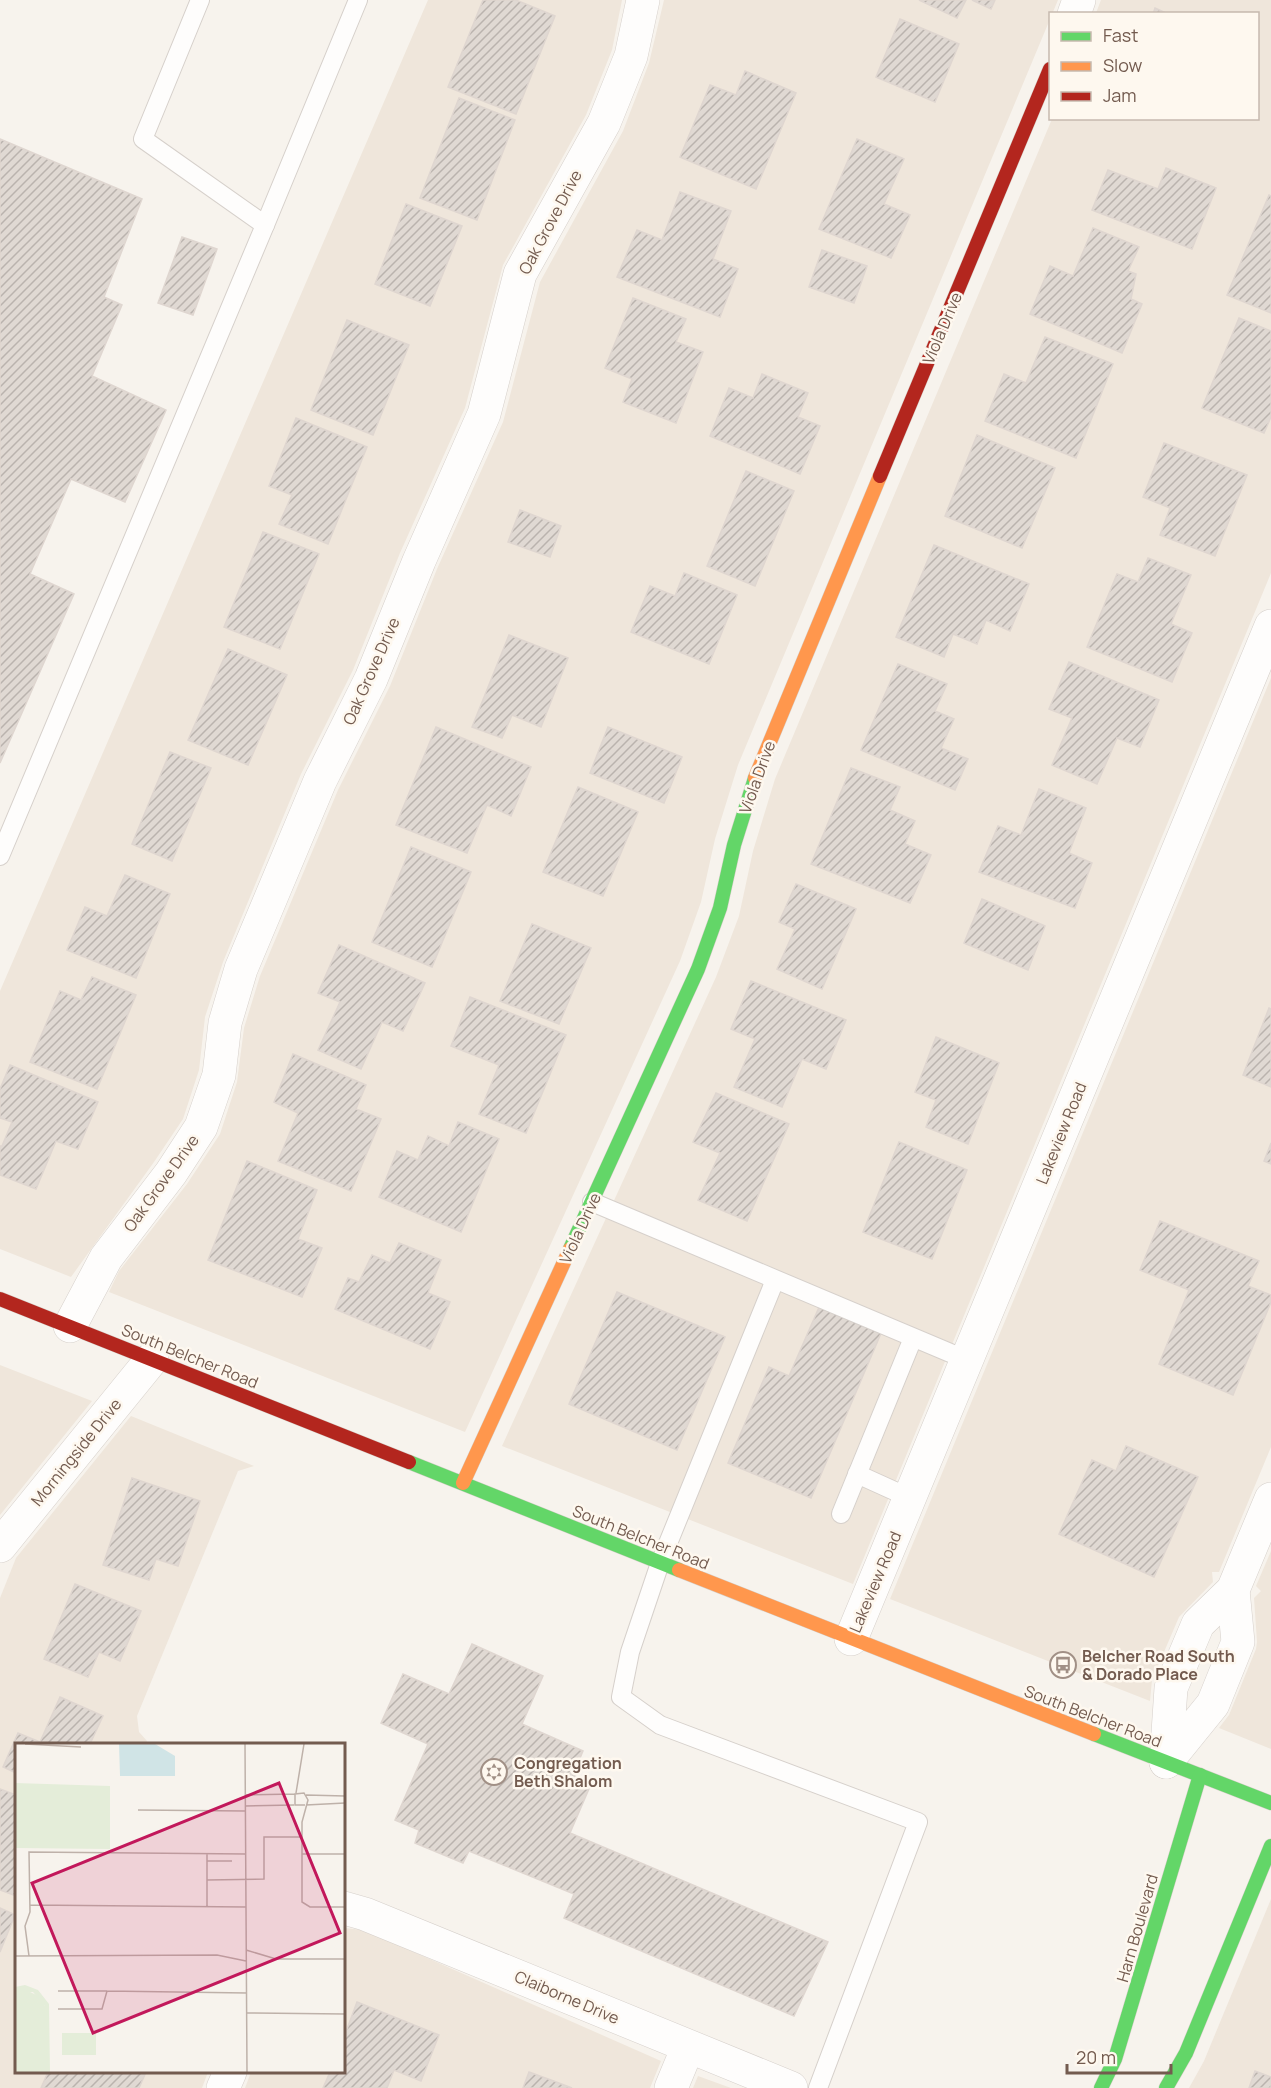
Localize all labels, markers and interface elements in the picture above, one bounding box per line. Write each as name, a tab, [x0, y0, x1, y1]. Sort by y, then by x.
legend	[1049, 12, 1259, 120]
text: Fast	[1103, 23, 1138, 47]
text: Slow	[1103, 53, 1143, 77]
text: Jam	[1103, 83, 1137, 107]
street label: Oak Grove Drive	[513, 166, 587, 278]
street label: Viola Drive	[917, 289, 967, 367]
street label: Oak Grove Drive	[337, 614, 405, 728]
street label: Viola Drive	[734, 738, 780, 816]
street label: Lakeview Road	[1031, 1079, 1091, 1187]
street label: Oak Grove Drive	[118, 1130, 204, 1236]
street label: Viola Drive	[554, 1189, 606, 1267]
street label: South Belcher Road	[118, 1319, 262, 1393]
street label: Morningside Drive	[26, 1394, 126, 1510]
street label: South Belcher Road	[569, 1500, 713, 1574]
street label: Lakeview Road	[844, 1528, 906, 1636]
place label: Belcher Road South & Dorado Place	[1082, 1645, 1235, 1685]
bus stop icon: Belcher Road South & Dorado Place	[1048, 1650, 1078, 1680]
street label: South Belcher Road	[1021, 1680, 1165, 1752]
inset map	[15, 1743, 345, 2073]
place label: Congregation Beth Shalom	[514, 1752, 622, 1792]
synagogue icon: Congregation Beth Shalom	[479, 1757, 509, 1787]
street label: Harn Boulevard	[1111, 1871, 1163, 1985]
street label: Claiborne Drive	[511, 1965, 623, 2029]
scale bar	[1067, 2037, 1170, 2075]
text: 20 m	[1076, 2045, 1116, 2069]

